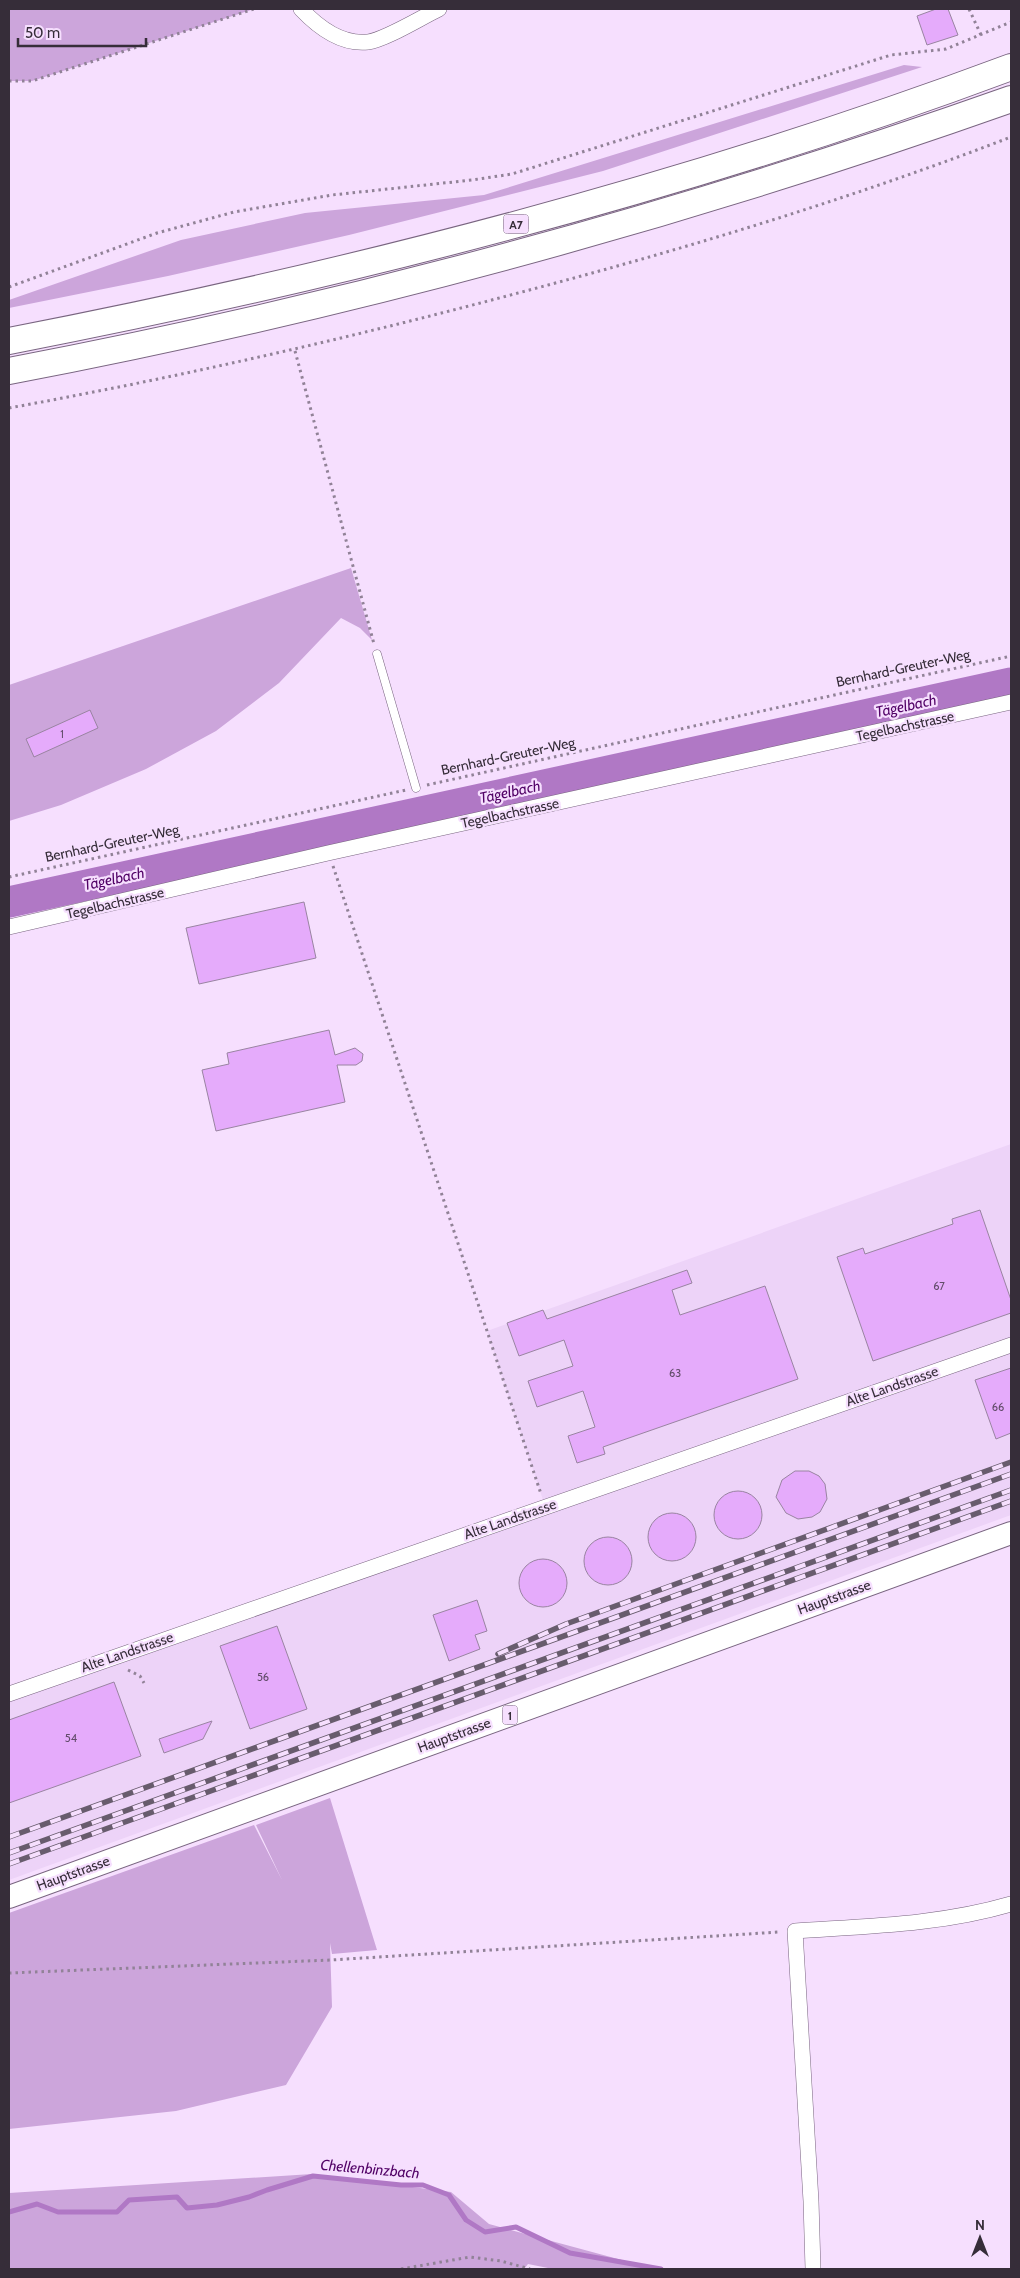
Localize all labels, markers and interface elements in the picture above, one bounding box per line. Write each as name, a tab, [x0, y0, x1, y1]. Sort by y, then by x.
scale bar	[18, 15, 145, 47]
text: 50 m	[25, 24, 60, 42]
road number: A7	[504, 214, 528, 233]
street label: Bernhard-Greuter-Weg	[834, 645, 973, 691]
water label: Tägelbach	[874, 691, 938, 721]
street label: Tegelbachstrasse	[854, 707, 956, 745]
house number: 1	[60, 727, 64, 741]
street label: Bernhard-Greuter-Weg	[439, 733, 578, 779]
water label: Tägelbach	[478, 777, 542, 807]
street label: Tegelbachstrasse	[459, 794, 561, 832]
street label: Bernhard-Greuter-Weg	[43, 820, 182, 866]
water label: Tägelbach	[82, 864, 146, 894]
street label: Tegelbachstrasse	[64, 883, 166, 923]
house number: 67	[933, 1279, 945, 1293]
street label: Alte Landstrasse	[844, 1362, 940, 1410]
house number: 63	[669, 1366, 681, 1380]
house number: 66	[992, 1400, 1004, 1414]
street label: Alte Landstrasse	[462, 1495, 558, 1543]
street label: Hauptstrasse	[795, 1575, 873, 1619]
street label: Alte Landstrasse	[79, 1628, 175, 1676]
house number: 56	[257, 1670, 269, 1684]
road number: 1	[502, 1706, 518, 1724]
street label: Hauptstrasse	[415, 1713, 493, 1757]
house number: 54	[65, 1731, 78, 1745]
street label: Hauptstrasse	[34, 1851, 112, 1895]
water label: Chellenbinzbach	[320, 2156, 420, 2182]
north arrow	[955, 2213, 1005, 2263]
text: N	[975, 2216, 985, 2234]

